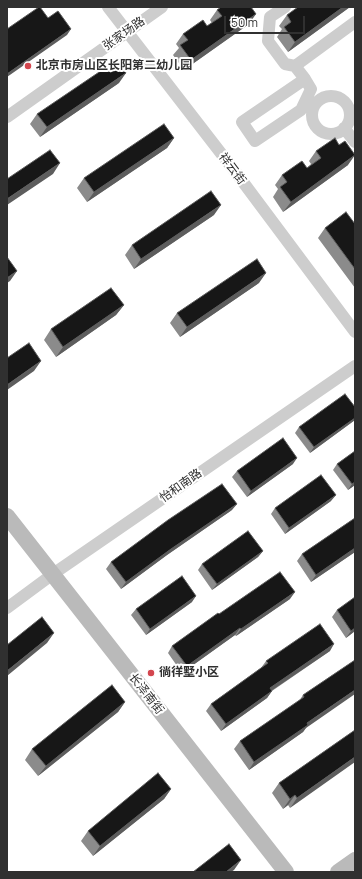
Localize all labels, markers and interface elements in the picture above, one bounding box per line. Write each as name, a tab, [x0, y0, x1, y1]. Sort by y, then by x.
scale bar	[226, 8, 307, 34]
street label: 张家场路	[100, 14, 148, 54]
text: 50 m	[231, 14, 258, 31]
place label: 北京市房山区长阳第二幼儿园	[36, 59, 192, 73]
marker: 北京市房山区长阳第二幼儿园	[23, 61, 33, 71]
street label: 祥云街	[215, 150, 249, 188]
street label: 怡和南路	[157, 466, 205, 506]
place label: 徜徉墅小区	[159, 666, 219, 680]
marker: 徜徉墅小区	[146, 668, 156, 678]
street label: 长泽南街	[126, 671, 166, 717]

